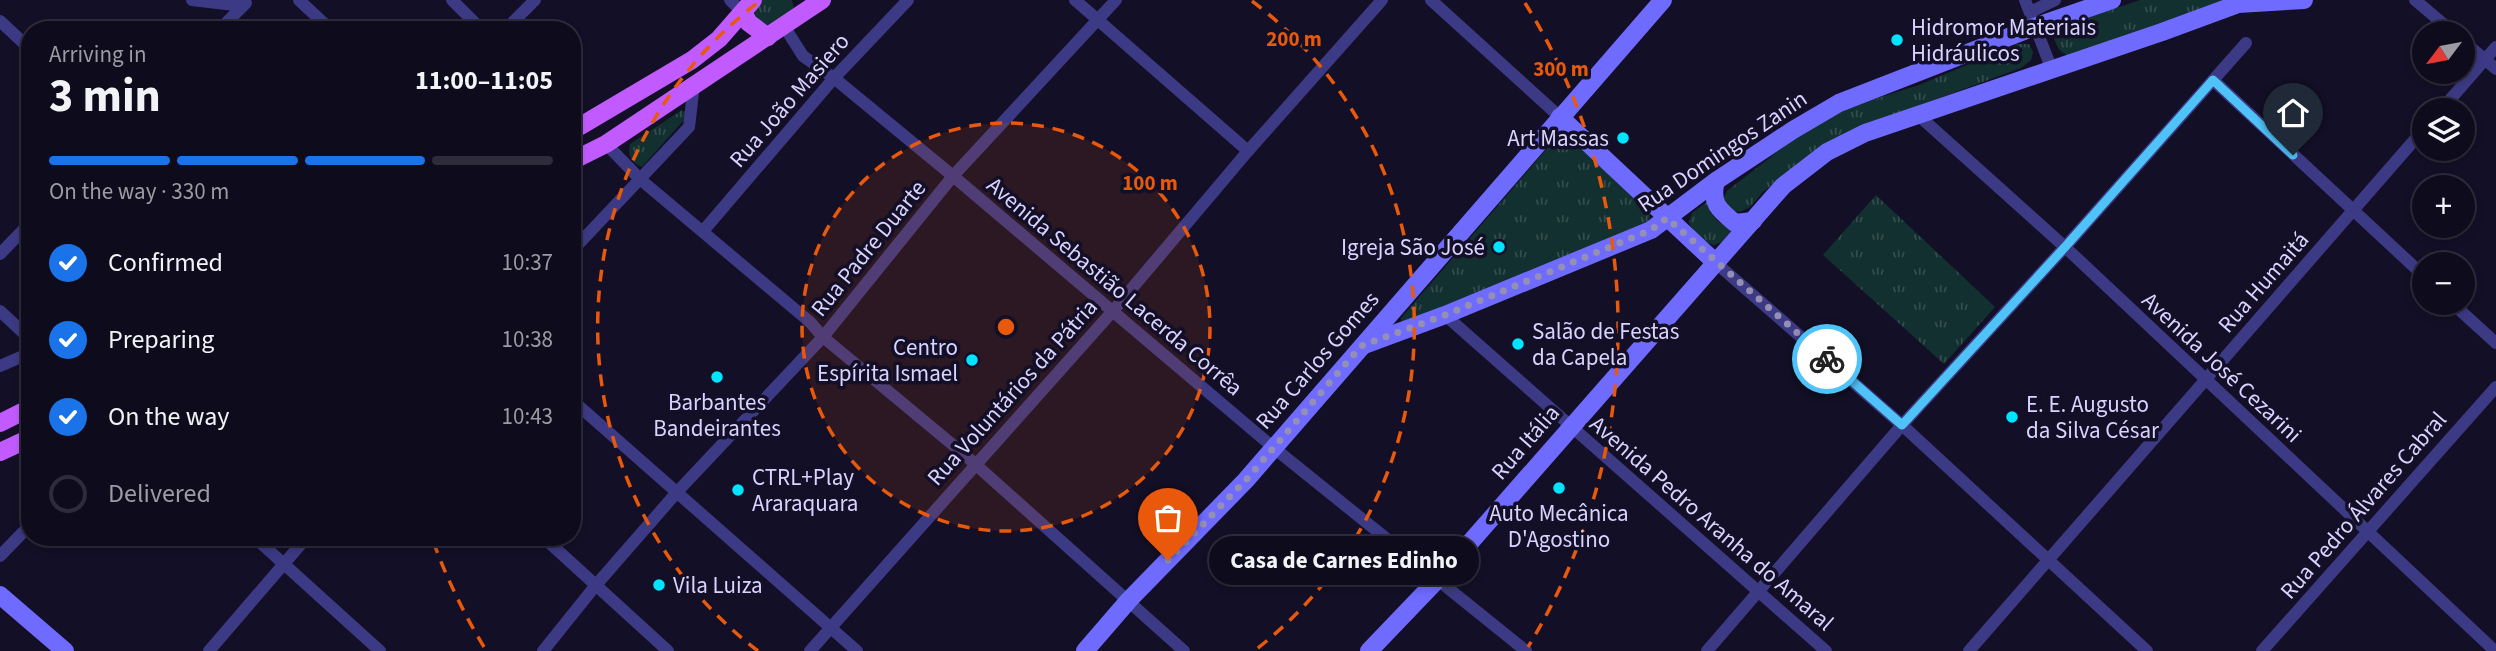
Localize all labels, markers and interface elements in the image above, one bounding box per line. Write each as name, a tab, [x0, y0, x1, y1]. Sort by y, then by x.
place label: Hidromor Materiais Hidráulicos	[1911, 11, 2096, 70]
north arrow	[2412, 21, 2474, 84]
map controls	[2412, 21, 2475, 315]
text: 200 m	[1266, 24, 1322, 54]
street label: Rua João Masiero	[722, 26, 857, 175]
marker: Hidromor Materiais Hidráulicos	[1889, 32, 1905, 48]
text: Arriving in	[49, 38, 147, 71]
text: 300 m	[1533, 54, 1589, 84]
text: 11:00–11:05	[415, 62, 553, 99]
text: 3 min	[49, 64, 161, 129]
street label: Rua Domingos Zanin	[1631, 82, 1814, 220]
pin	[2263, 83, 2323, 155]
icon: home	[2274, 94, 2312, 132]
button: layers	[2412, 98, 2475, 161]
place label: Art Massas	[1507, 122, 1609, 155]
marker: Art Massas	[1615, 130, 1631, 146]
text: 100 m	[1122, 168, 1178, 198]
street label: Avenida Sebastião Lacerda Corrêa	[979, 169, 1250, 404]
street label: Rua Padre Duarte	[803, 173, 934, 324]
text: On the way · 330 m	[49, 175, 229, 208]
button: +	[2412, 175, 2475, 238]
street label: Rua Humaitá	[2210, 225, 2317, 340]
place label: Igreja São José	[1341, 231, 1485, 264]
marker: Igreja São José	[1491, 239, 1507, 255]
icon: check	[49, 244, 87, 282]
text: Confirmed	[108, 244, 223, 281]
text: 10:37	[502, 246, 553, 279]
button: −	[2412, 252, 2475, 315]
street label: Rua Carlos Gomes	[1248, 284, 1387, 437]
street label: Avenida José Cezarini	[2134, 284, 2309, 450]
street label: Rua Voluntários da Pátria	[919, 292, 1105, 493]
centre of rings	[994, 315, 1018, 339]
place label: Salão de Festas da Capela	[1532, 315, 1679, 374]
icon: check	[49, 321, 87, 359]
text: Preparing	[108, 321, 214, 358]
text: 10:38	[502, 323, 553, 356]
courier	[1792, 324, 1862, 394]
place label: Centro Espírita Ismael	[817, 331, 958, 390]
marker: Salão de Festas da Capela	[1510, 336, 1526, 352]
icon: bike	[1808, 340, 1846, 378]
marker: Centro Espírita Ismael	[964, 352, 980, 368]
marker: Barbantes Bandeirantes	[709, 369, 725, 385]
place label: Barbantes Bandeirantes	[653, 386, 781, 445]
place label: E. E. Augusto da Silva César	[2026, 388, 2160, 447]
icon: check	[49, 398, 87, 436]
text: On the way	[108, 398, 229, 435]
street label: Rua Itália	[1483, 398, 1567, 487]
text: 10:43	[502, 400, 553, 433]
street label: Rua Pedro Álvares Cabral	[2272, 404, 2454, 606]
street label: Avenida Pedro Aranha do Amaral	[1582, 408, 1841, 639]
marker: E. E. Augusto da Silva César	[2004, 409, 2020, 425]
place label: CTRL+Play Araraquara	[752, 461, 858, 520]
text: Delivered	[108, 475, 211, 512]
marker: Auto Mecânica D'Agostino	[1551, 480, 1567, 496]
marker: CTRL+Play Araraquara	[730, 482, 746, 498]
pin	[1138, 488, 1198, 560]
place label: Auto Mecânica D'Agostino	[1489, 497, 1629, 556]
icon: bag	[1149, 499, 1187, 537]
callout: Casa de Carnes Edinho	[1210, 536, 1480, 584]
text: Casa de Carnes Edinho	[1230, 544, 1458, 577]
place label: Vila Luiza	[673, 569, 763, 602]
marker: Vila Luiza	[651, 577, 667, 593]

